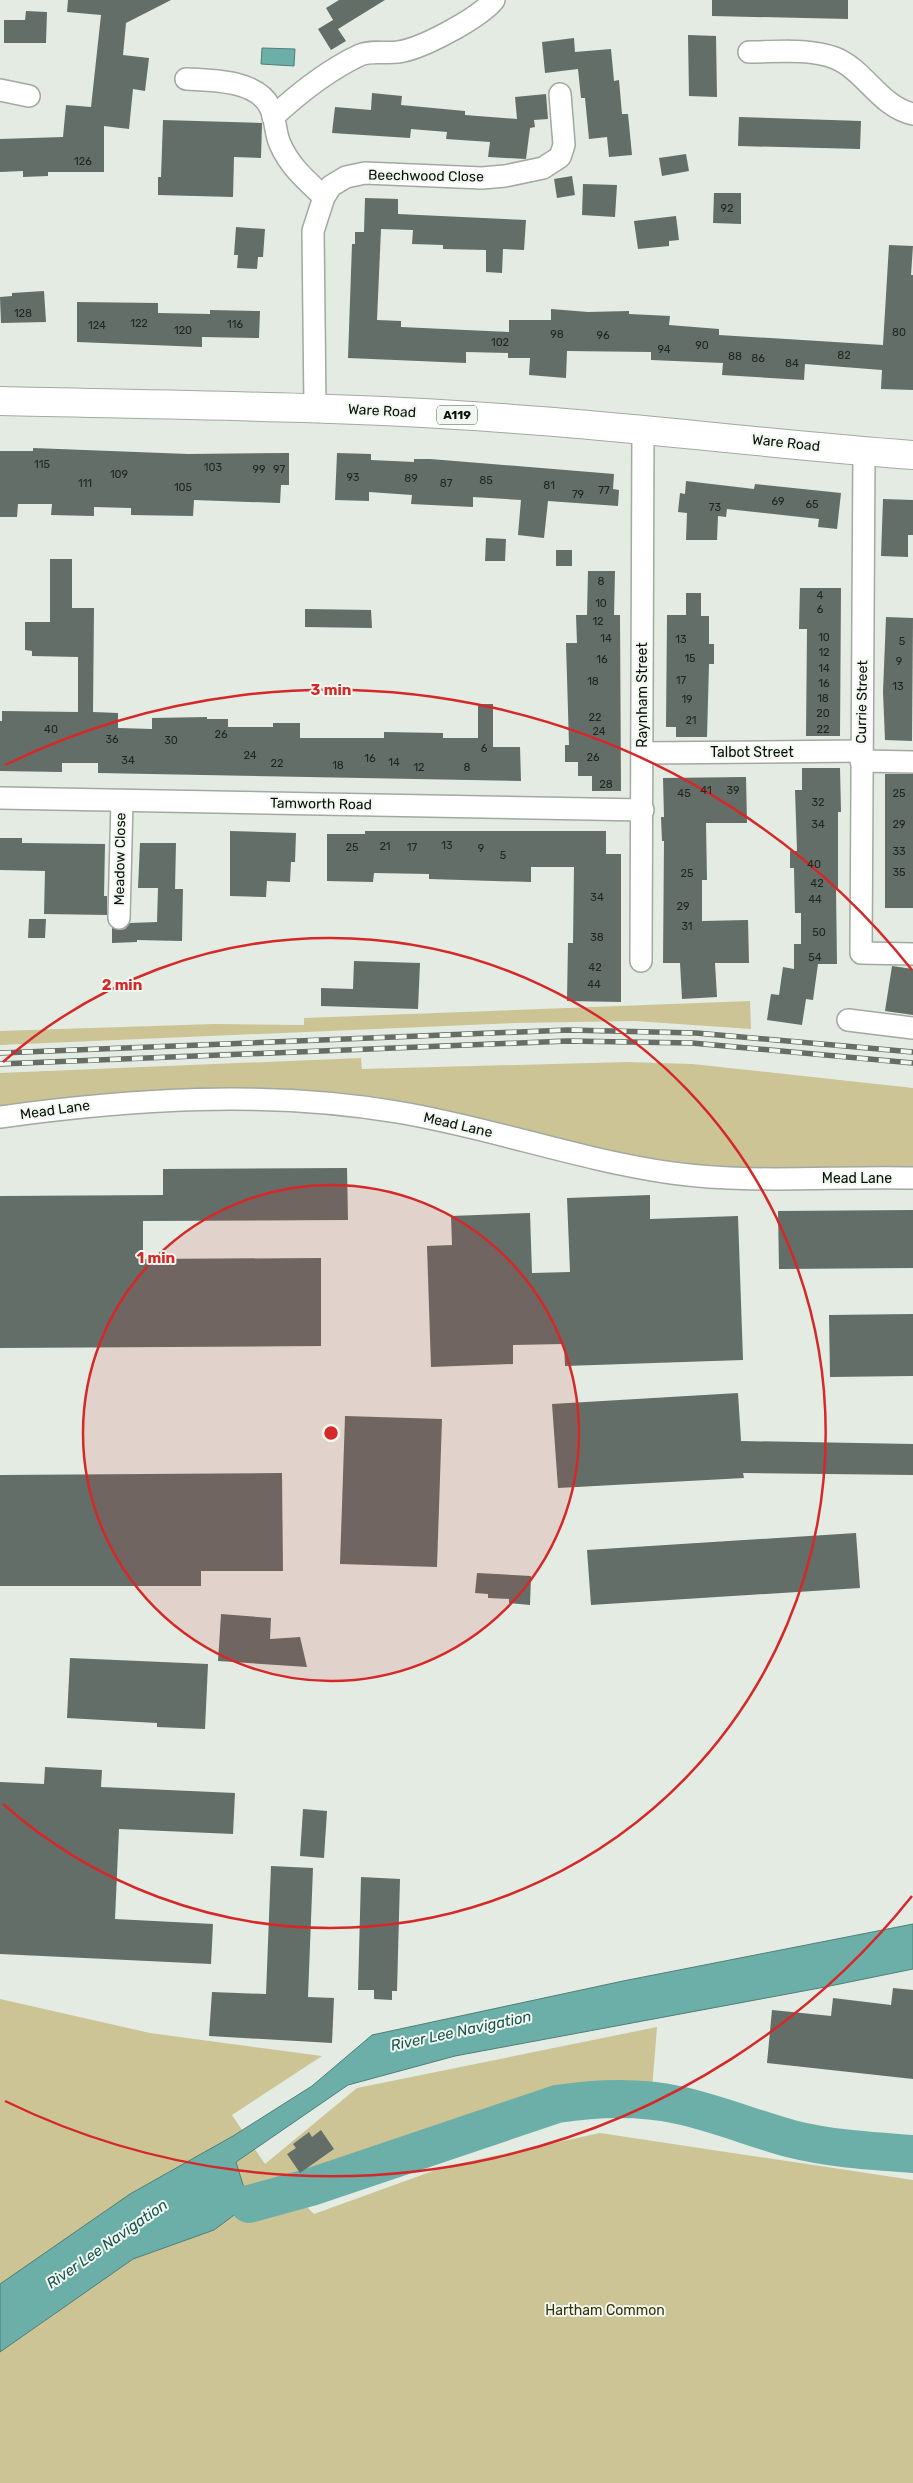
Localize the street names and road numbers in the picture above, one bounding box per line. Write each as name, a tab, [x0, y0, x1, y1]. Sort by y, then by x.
street label: Beechwood Close	[368, 166, 484, 186]
street label: Ware Road	[347, 401, 417, 421]
road number: A119	[437, 406, 477, 424]
street label: Ware Road	[751, 431, 821, 455]
street label: Raynham Street	[634, 642, 651, 748]
street label: Currie Street	[853, 660, 871, 744]
street label: Talbot Street	[710, 744, 794, 761]
street label: Tamworth Road	[270, 795, 372, 813]
street label: Meadow Close	[111, 812, 129, 906]
street label: Mead Lane	[19, 1097, 91, 1123]
street label: Mead Lane	[422, 1109, 494, 1141]
street label: Mead Lane	[822, 1170, 892, 1187]

